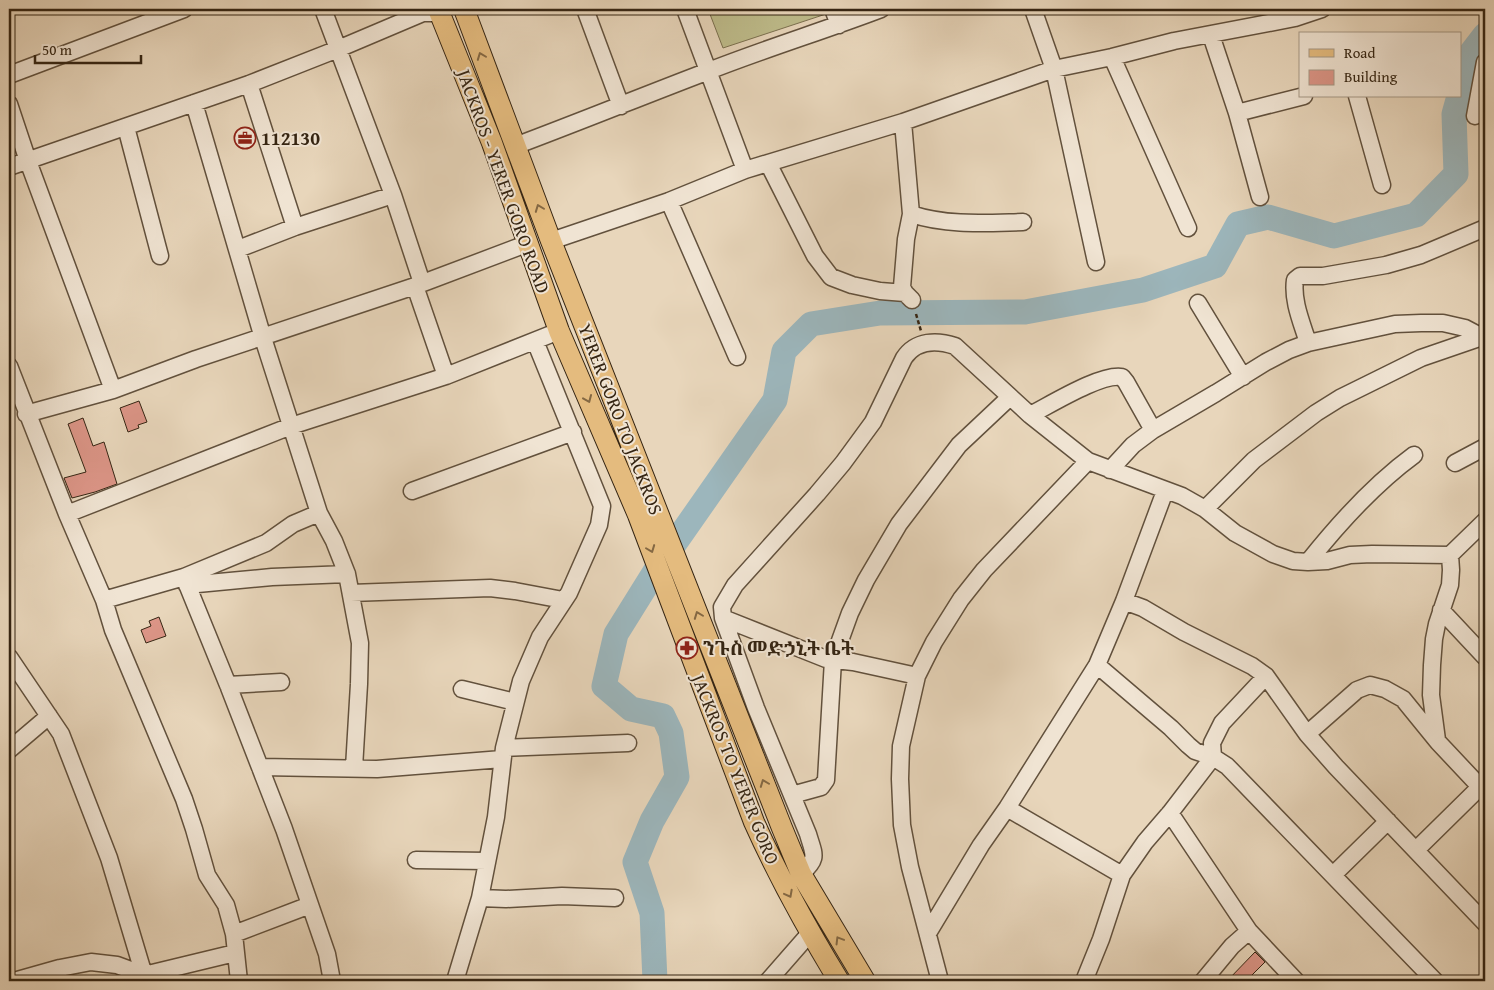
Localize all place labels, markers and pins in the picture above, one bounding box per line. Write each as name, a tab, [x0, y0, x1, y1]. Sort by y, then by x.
place label: 112130	[261, 124, 320, 152]
office icon: 112130	[233, 126, 257, 150]
place label: ንጉስ መድኃኒት ቤት	[703, 634, 854, 662]
pharmacy icon: ንጉስ መድኃኒት ቤት	[675, 636, 699, 660]

